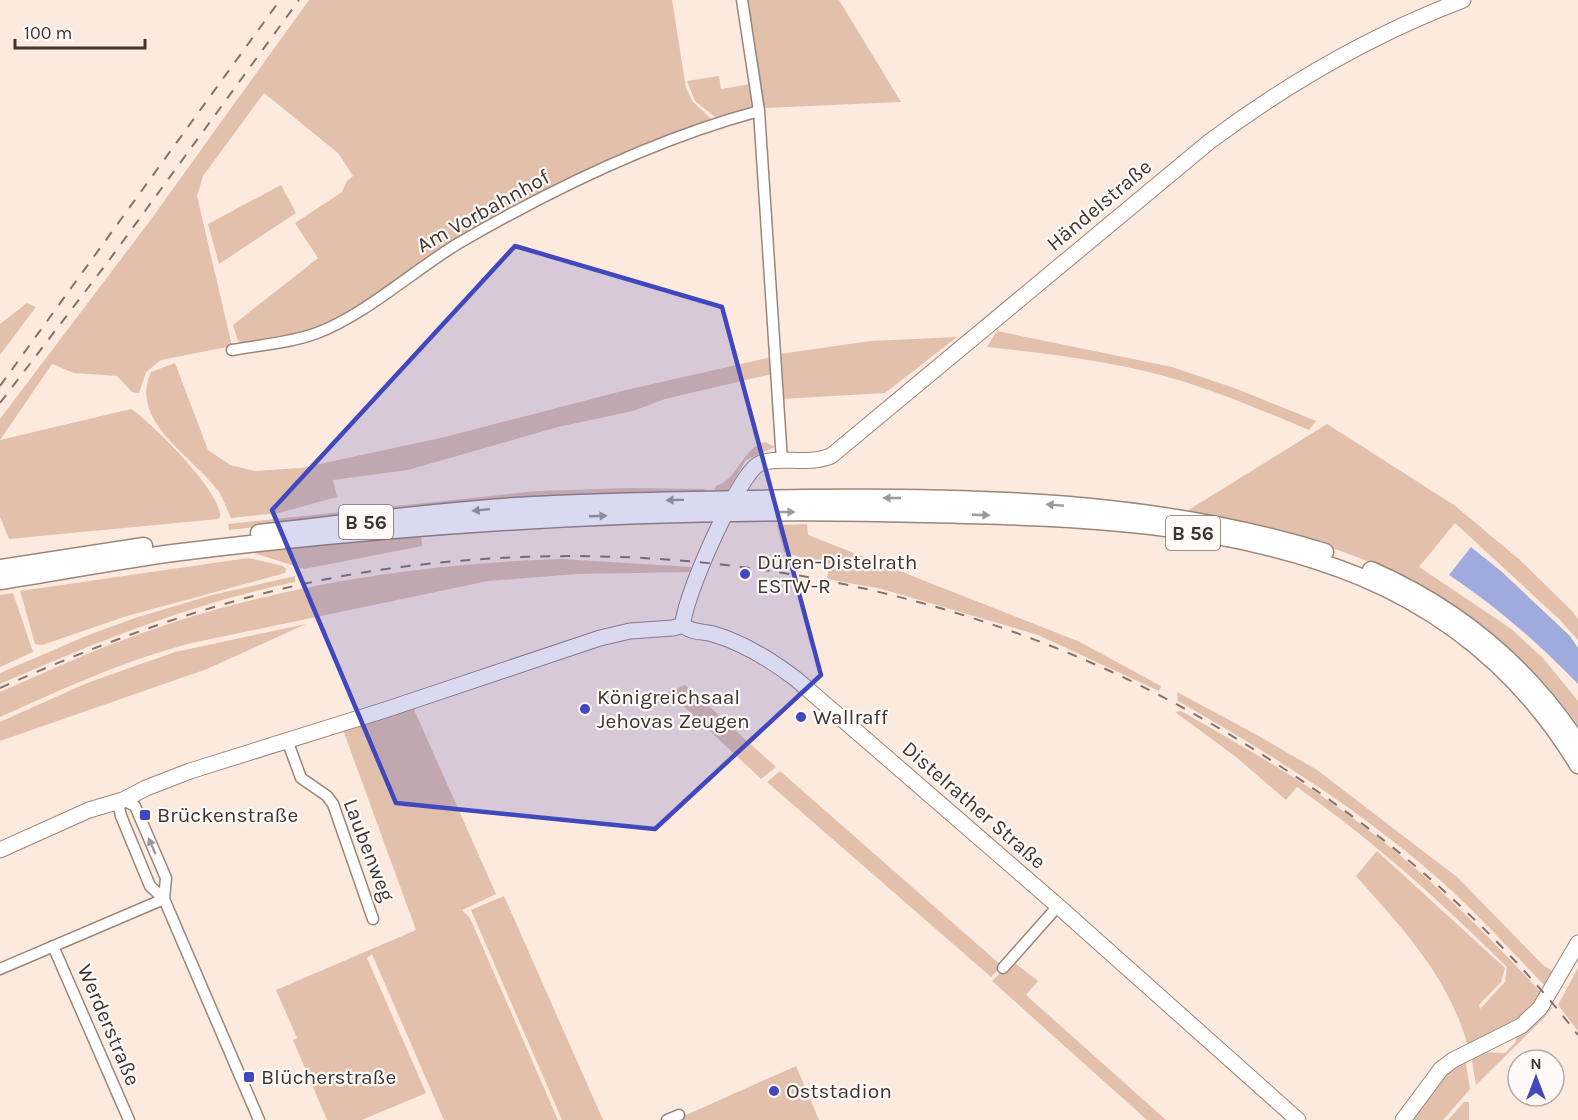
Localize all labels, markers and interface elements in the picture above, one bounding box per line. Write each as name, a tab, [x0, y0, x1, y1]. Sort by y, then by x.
scale bar	[15, 12, 146, 50]
text: 100 m	[24, 22, 72, 44]
street label: Händelstraße	[1042, 154, 1156, 256]
street label: Am Vorbahnhof	[413, 164, 554, 257]
one-way arrow	[882, 493, 901, 503]
one-way arrow	[666, 495, 685, 505]
one-way arrow	[1046, 500, 1065, 510]
road number: B 56	[339, 505, 393, 539]
one-way arrow	[471, 505, 490, 515]
one-way arrow	[777, 507, 796, 517]
one-way arrow	[972, 510, 991, 520]
one-way arrow	[589, 511, 608, 521]
road number: B 56	[1166, 516, 1220, 550]
place label: Düren-Distelrath ESTW-R	[757, 550, 917, 598]
marker: Düren-Distelrath ESTW-R	[738, 567, 752, 581]
place label: Königreichsaal Jehovas Zeugen	[597, 685, 750, 733]
marker: Königreichsaal Jehovas Zeugen	[578, 702, 592, 716]
place label: Wallraff	[813, 705, 889, 729]
marker: Wallraff	[794, 710, 808, 724]
street label: Distelrather Straße	[897, 736, 1051, 874]
street label: Laubenweg	[338, 795, 400, 905]
place label: Brückenstraße	[157, 803, 298, 827]
marker: Brückenstraße	[138, 808, 152, 822]
one-way arrow	[147, 836, 157, 854]
street label: Werderstraße	[73, 961, 145, 1089]
north arrow	[1506, 1048, 1566, 1108]
text: N	[1530, 1054, 1542, 1073]
place label: Blücherstraße	[261, 1065, 396, 1089]
marker: Blücherstraße	[242, 1070, 256, 1084]
place label: Oststadion	[786, 1079, 892, 1103]
marker: Oststadion	[767, 1084, 781, 1098]

